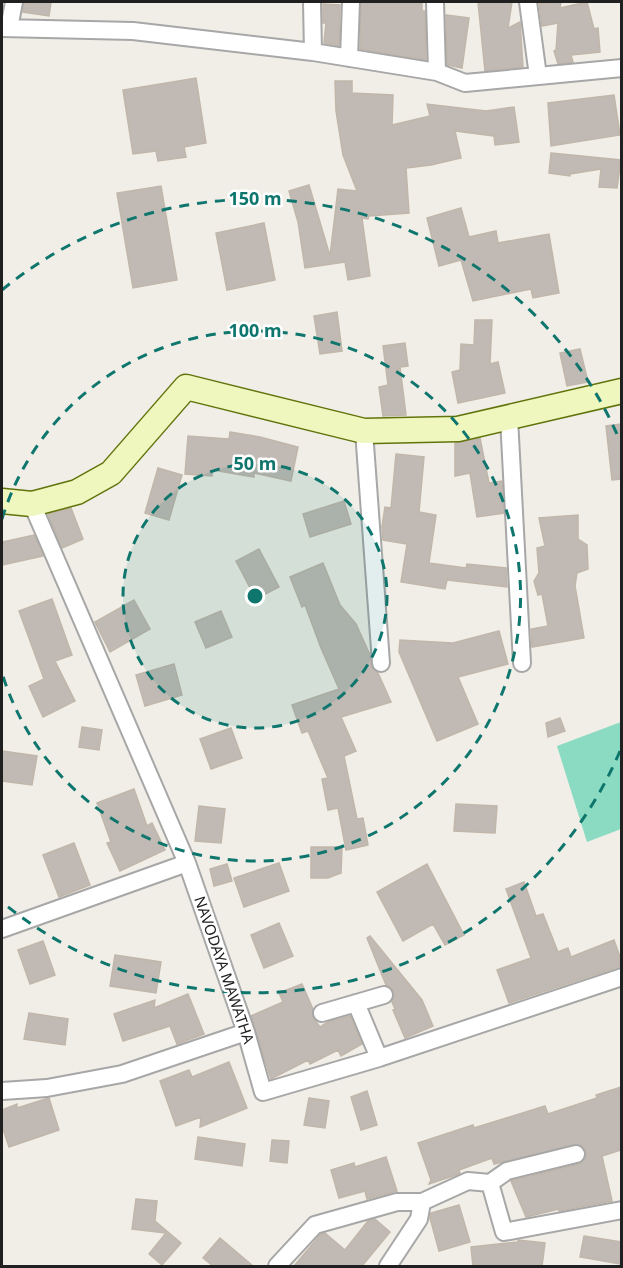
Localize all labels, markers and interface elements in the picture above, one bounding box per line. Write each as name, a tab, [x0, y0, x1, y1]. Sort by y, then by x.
text: 150 m	[228, 186, 282, 210]
text: 100 m	[228, 318, 282, 342]
text: 50 m	[234, 451, 276, 475]
centre of rings	[245, 586, 265, 606]
street label: NAVODAYA MAWATHA	[190, 893, 260, 1047]

